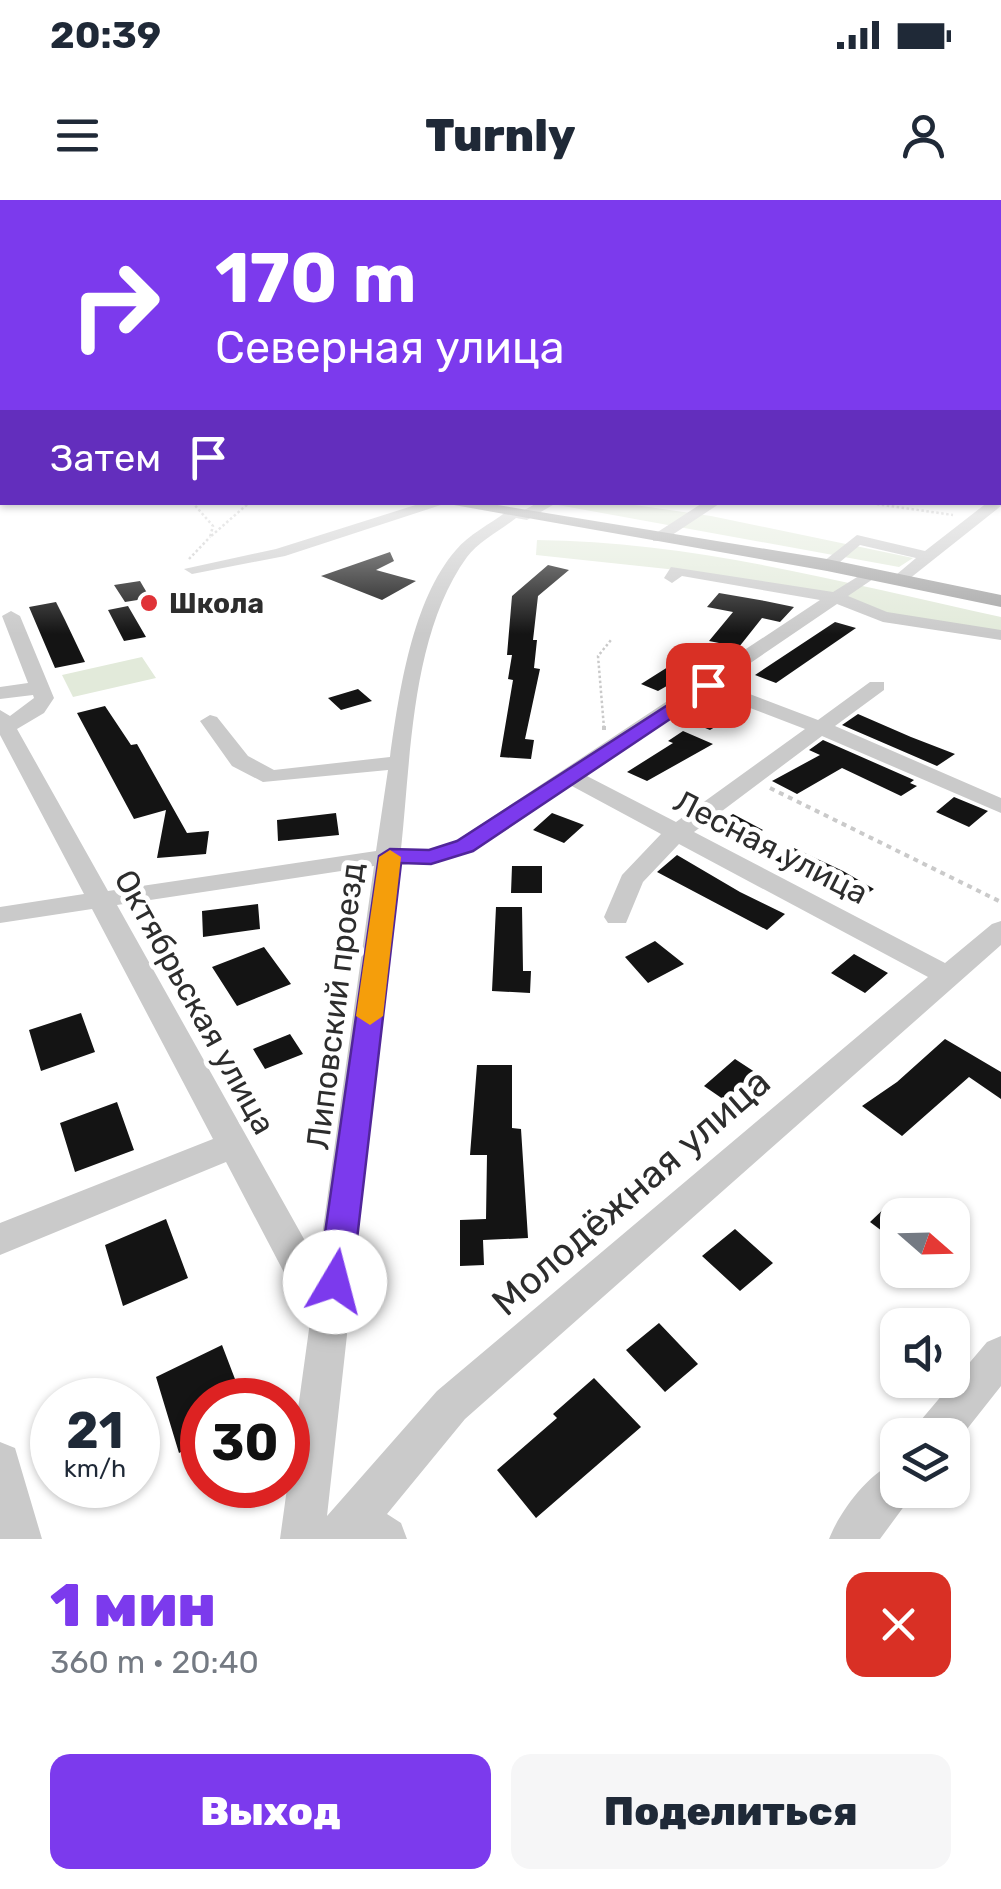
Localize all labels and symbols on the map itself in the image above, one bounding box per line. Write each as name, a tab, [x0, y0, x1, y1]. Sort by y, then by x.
place label: Школа	[169, 587, 264, 620]
marker: Школа	[138, 592, 160, 614]
pin	[666, 643, 751, 728]
street label: Лесная улица	[668, 782, 874, 912]
street label: Липовский проезд	[299, 860, 371, 1152]
street label: Октябрьская улица	[107, 863, 283, 1141]
street label: Молодёжная улица	[483, 1059, 779, 1325]
north arrow	[880, 1198, 970, 1288]
position arrow	[283, 1230, 387, 1334]
speed limit sign: 30	[180, 1378, 310, 1508]

